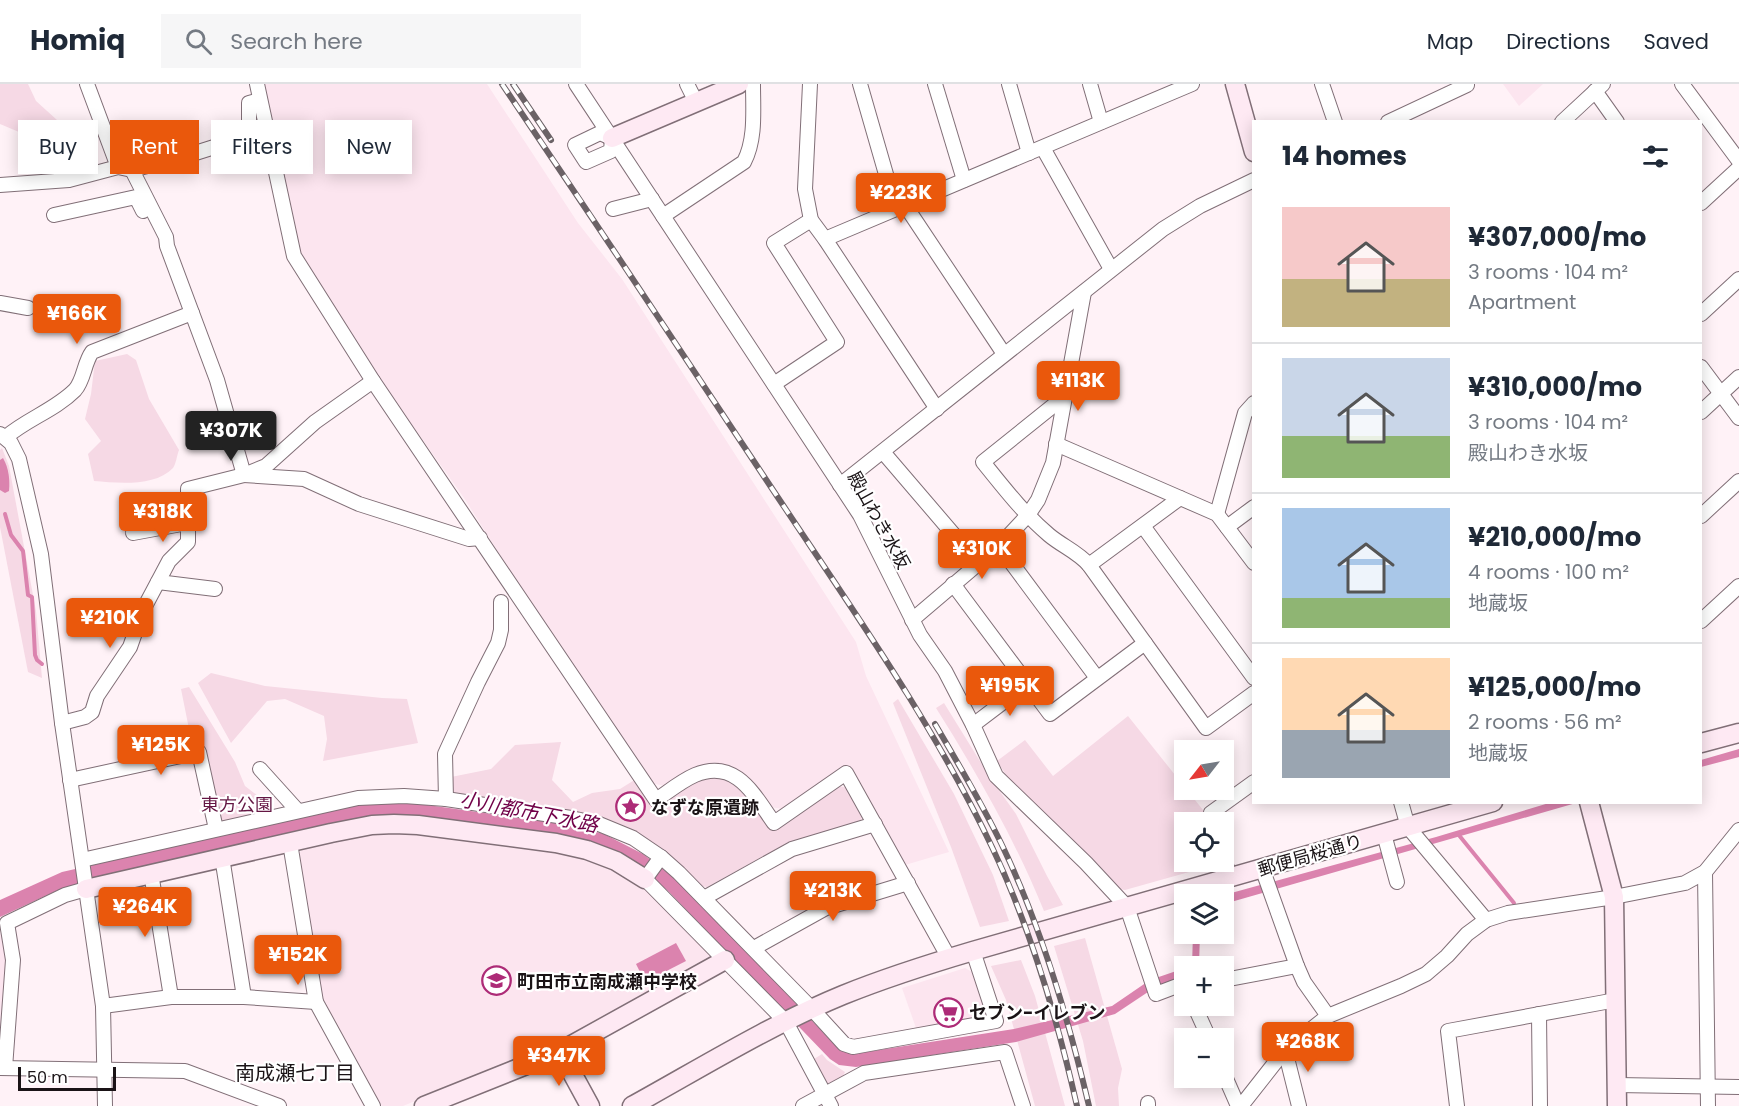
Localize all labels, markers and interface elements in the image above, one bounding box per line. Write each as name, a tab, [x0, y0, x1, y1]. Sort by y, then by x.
search box	[161, 14, 581, 68]
text: Homiq	[30, 21, 125, 60]
icon: search	[182, 25, 215, 58]
text: Search here	[230, 26, 363, 57]
text: Map	[1427, 27, 1473, 56]
text: Directions	[1506, 27, 1610, 56]
text: Saved	[1643, 27, 1709, 56]
chip: Buy	[18, 120, 98, 174]
chip: Rent	[110, 120, 199, 174]
chip: Filters	[211, 120, 313, 174]
chip: New	[325, 120, 412, 174]
text: 14 homes	[1282, 138, 1407, 174]
icon: filters	[1639, 140, 1672, 173]
pin: ¥223K	[859, 173, 943, 224]
text: ¥223K	[870, 178, 932, 206]
text: ¥307,000/mo	[1468, 219, 1646, 255]
icon: home	[1330, 231, 1402, 303]
text: 3 rooms · 104 m²	[1468, 258, 1628, 286]
text: Apartment	[1468, 288, 1576, 316]
pin: ¥166K	[35, 294, 119, 345]
text: ¥166K	[47, 299, 107, 327]
pin: ¥113K	[1036, 361, 1120, 412]
text: ¥113K	[1051, 366, 1105, 394]
text: ¥310,000/mo	[1468, 369, 1642, 405]
icon: home	[1330, 382, 1402, 454]
text: 3 rooms · 104 m²	[1468, 408, 1628, 436]
pin: ¥307K	[189, 411, 273, 462]
text: ¥307K	[199, 416, 263, 444]
text: 殿山わき水坂	[1468, 439, 1588, 467]
street label: 殿山わき水坂	[842, 467, 916, 573]
pin: ¥318K	[121, 492, 205, 543]
text: ¥318K	[133, 497, 193, 525]
text: ¥210,000/mo	[1468, 519, 1641, 555]
pin: ¥310K	[940, 529, 1024, 580]
icon: home	[1330, 532, 1402, 604]
text: ¥310K	[952, 534, 1012, 562]
text: 4 rooms · 100 m²	[1468, 558, 1629, 586]
text: 地蔵坂	[1468, 589, 1528, 617]
pin: ¥210K	[68, 598, 152, 649]
text: ¥210K	[80, 603, 140, 631]
pin: ¥195K	[968, 666, 1052, 717]
text: ¥125,000/mo	[1468, 669, 1641, 705]
text: ¥195K	[980, 671, 1040, 699]
icon: home	[1330, 682, 1402, 754]
text: 2 rooms · 56 m²	[1468, 708, 1622, 736]
pin: ¥125K	[119, 725, 203, 776]
text: ¥125K	[131, 730, 191, 758]
text: 地蔵坂	[1468, 739, 1528, 767]
north arrow	[1174, 740, 1234, 800]
map controls	[1174, 740, 1234, 1088]
water label: 小川都市下水路	[458, 785, 602, 839]
place icon: なずな原遺跡	[614, 791, 646, 823]
park label: 東方公園	[201, 792, 273, 817]
place label: なずな原遺跡	[651, 795, 759, 820]
button: locate	[1174, 812, 1234, 872]
street label: 郵便局桜通り	[1255, 828, 1365, 882]
pin: ¥213K	[791, 871, 875, 922]
text: ¥213K	[804, 876, 862, 904]
button: layers	[1174, 884, 1234, 944]
pin: ¥264K	[103, 887, 187, 938]
text: ¥264K	[112, 892, 178, 920]
pin: ¥152K	[256, 935, 340, 986]
text: ¥152K	[268, 940, 328, 968]
button: +	[1174, 956, 1234, 1016]
school or university icon: 町田市立南成瀬中学校	[480, 965, 512, 997]
place label: 町田市立南成瀬中学校	[517, 969, 697, 994]
supermarket icon: セブン-イレブン	[932, 996, 964, 1028]
place label: セブン-イレブン	[969, 1000, 1105, 1025]
pin: ¥268K	[1266, 1022, 1350, 1073]
text: ¥268K	[1276, 1027, 1340, 1055]
button: −	[1174, 1028, 1234, 1088]
pin: ¥347K	[517, 1036, 601, 1087]
text: ¥347K	[527, 1041, 591, 1069]
district label: 南成瀬七丁目	[235, 1059, 355, 1087]
scale bar	[18, 1064, 116, 1092]
text: 50 m	[27, 1066, 68, 1089]

